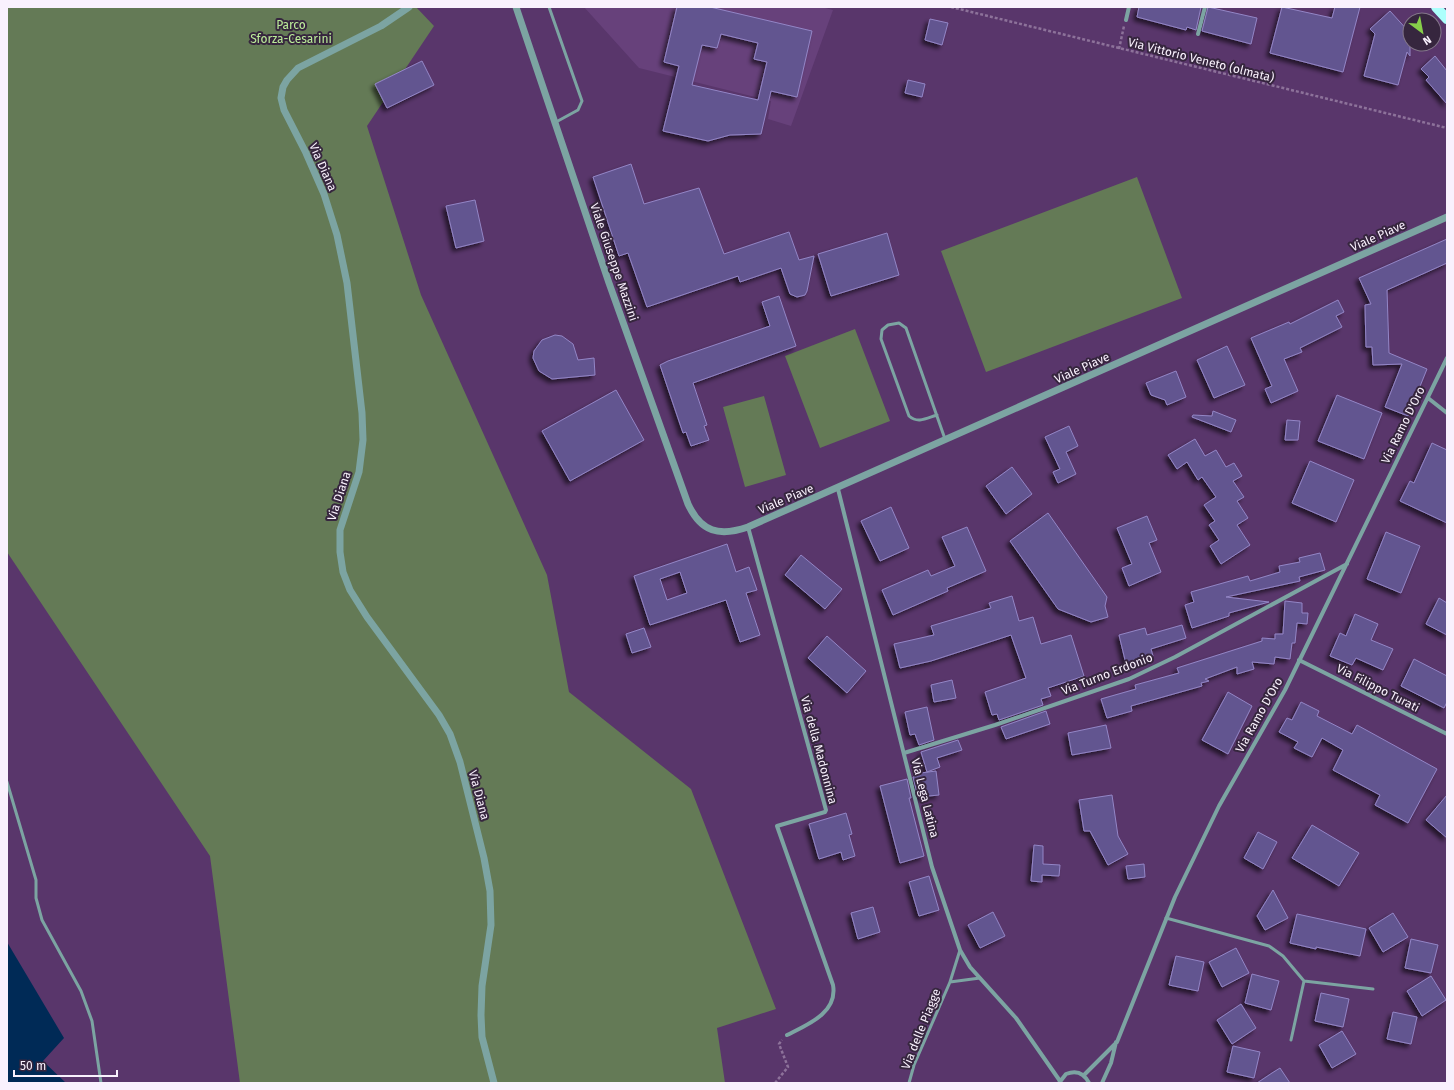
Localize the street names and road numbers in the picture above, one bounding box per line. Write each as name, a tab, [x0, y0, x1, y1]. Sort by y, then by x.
street label: Via Vittorio Veneto (olmata)	[1126, 35, 1276, 85]
street label: Via Diana	[306, 141, 340, 193]
street label: Viale Giuseppe Mazzini	[587, 201, 641, 323]
street label: Viale Piave	[1348, 218, 1408, 254]
street label: Viale Piave	[1052, 350, 1112, 386]
street label: Via Ramo D'Oro	[1378, 384, 1428, 466]
street label: Via Diana	[324, 470, 354, 522]
street label: Viale Piave	[756, 481, 816, 517]
street label: Via Turno Erdonio	[1059, 650, 1155, 698]
street label: Via Filippo Turati	[1334, 661, 1422, 715]
street label: Via Ramo D'Oro	[1233, 675, 1285, 755]
street label: Via della Madonnina	[798, 694, 840, 806]
street label: Via Lega Latina	[908, 757, 942, 839]
street label: Via Diana	[466, 769, 492, 821]
street label: Via delle Piagge	[898, 987, 944, 1071]

